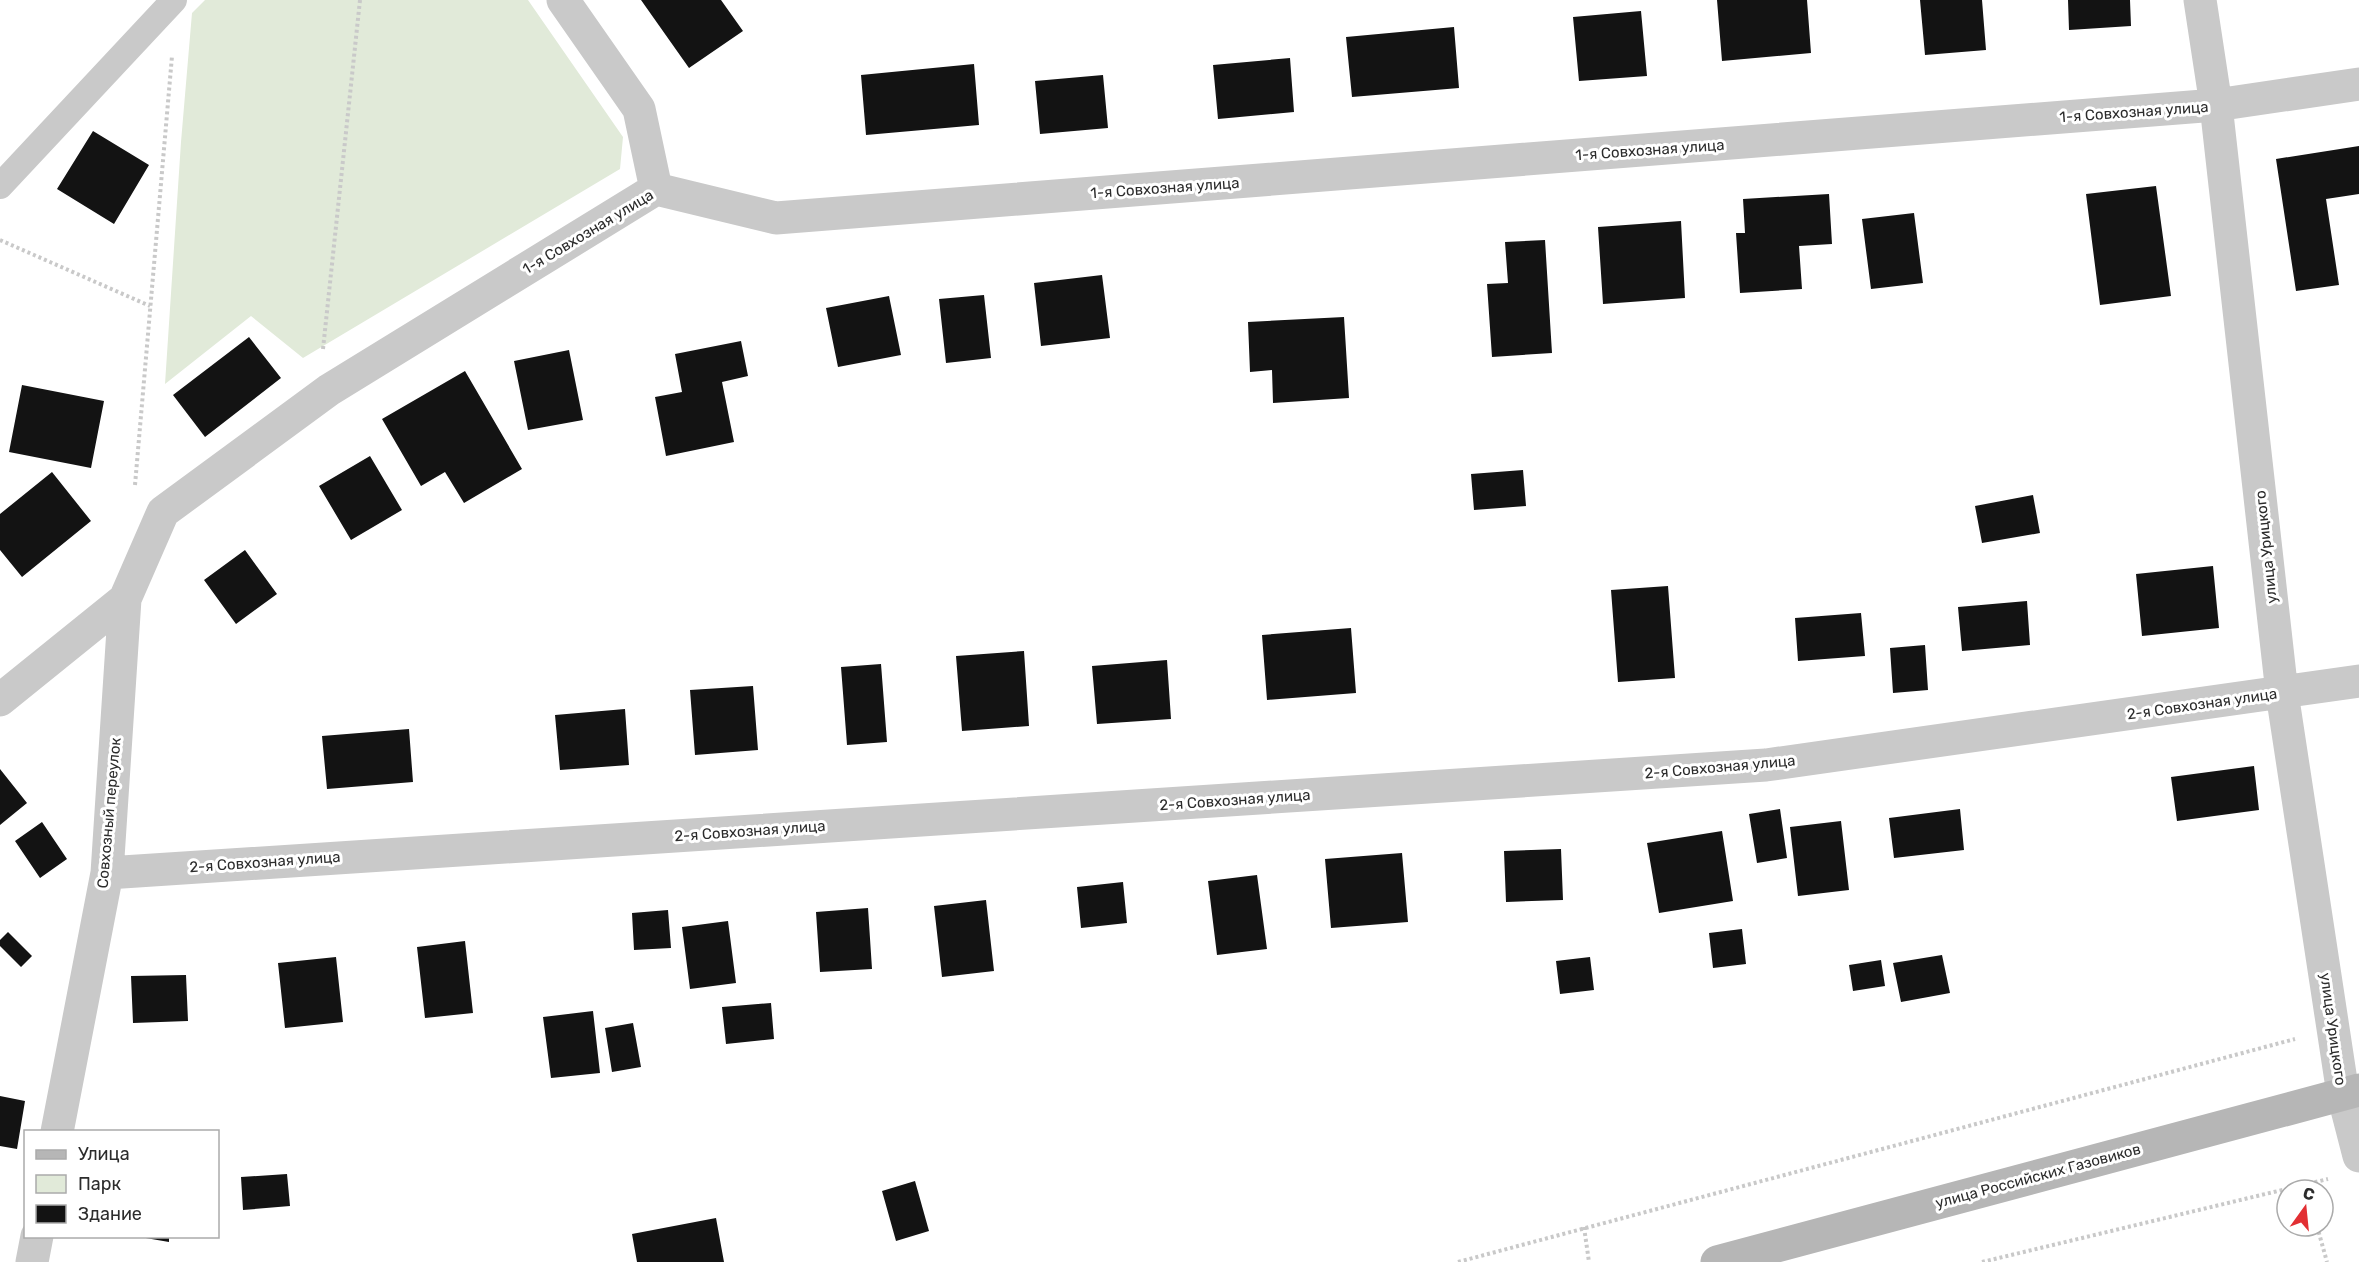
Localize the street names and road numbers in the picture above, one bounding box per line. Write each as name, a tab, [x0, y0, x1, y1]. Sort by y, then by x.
street label: 1-я Совхозная улица	[2059, 98, 2209, 126]
street label: 1-я Совхозная улица	[1575, 136, 1725, 164]
street label: 1-я Совхозная улица	[1090, 174, 1240, 202]
street label: 1-я Совхозная улица	[519, 186, 657, 278]
street label: улица Урицкого	[2251, 490, 2281, 604]
street label: 2-я Совхозная улица	[2126, 685, 2278, 723]
street label: Совхозный переулок	[93, 737, 125, 889]
street label: 2-я Совхозная улица	[1644, 751, 1796, 783]
street label: 2-я Совхозная улица	[1159, 786, 1311, 814]
street label: 2-я Совхозная улица	[674, 817, 826, 845]
street label: 2-я Совхозная улица	[189, 848, 341, 876]
street label: улица Урицкого	[2316, 972, 2350, 1086]
street label: улица Российских Газовиков	[1933, 1140, 2143, 1212]

